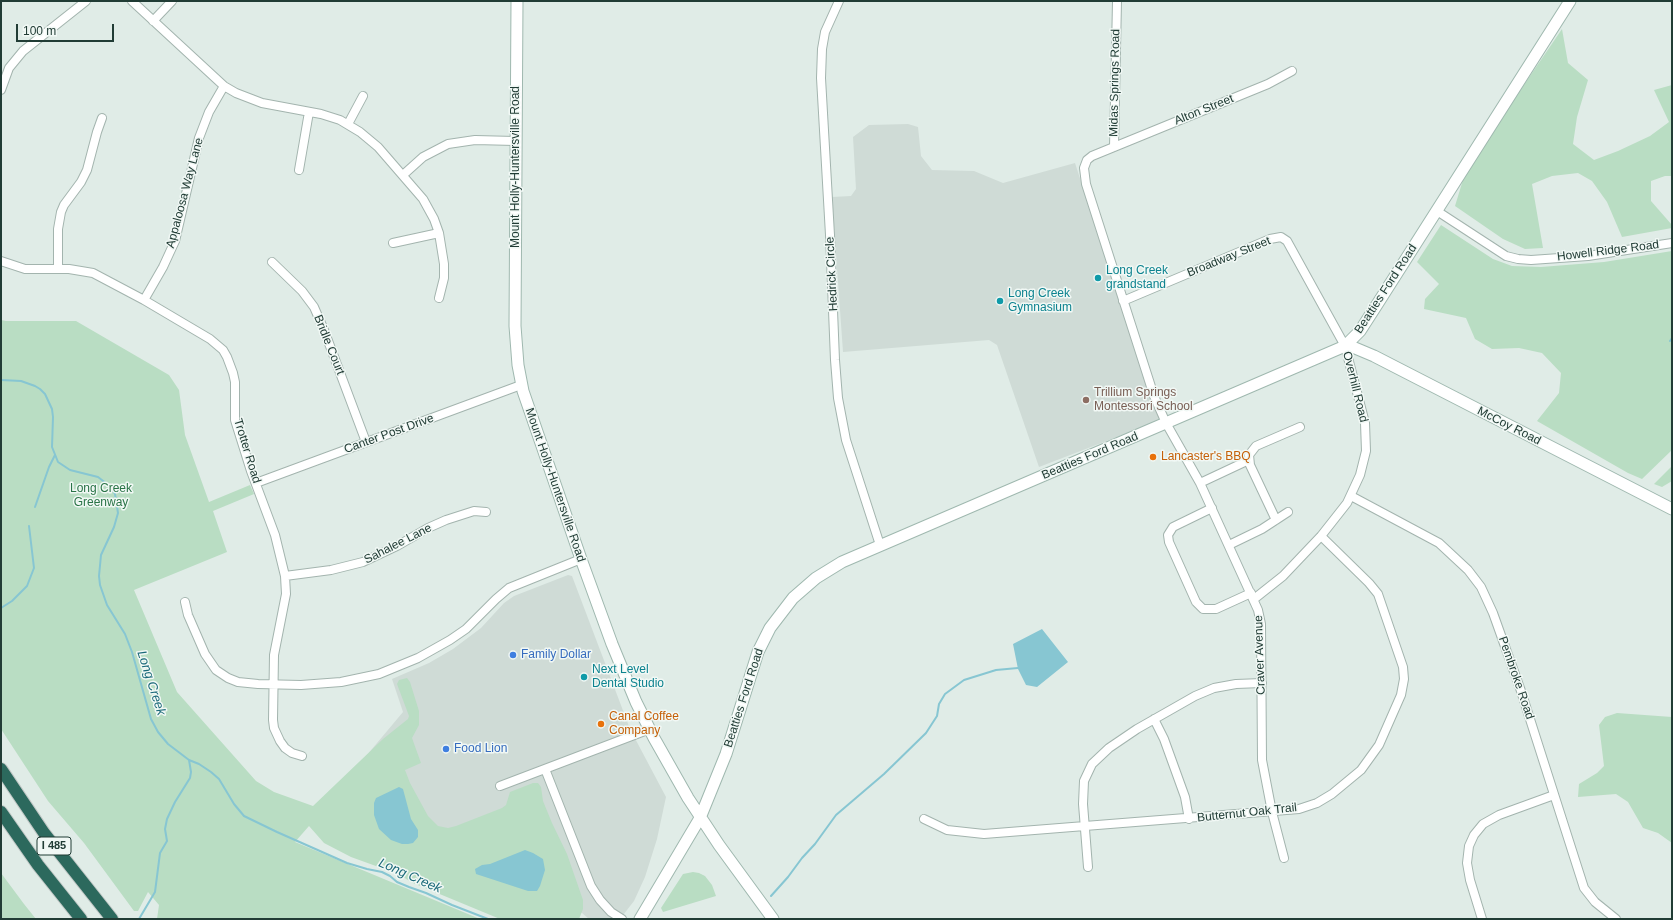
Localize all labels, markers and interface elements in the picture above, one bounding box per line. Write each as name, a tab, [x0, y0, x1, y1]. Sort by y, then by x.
scale bar	[18, 16, 116, 42]
text: 100 m	[23, 24, 56, 38]
street label: Midas Springs Road	[1107, 29, 1123, 137]
street label: Mount Holly-Huntersville Road	[509, 86, 523, 248]
street label: Alton Street	[1172, 92, 1236, 128]
street label: Appaloosa Way Lane	[163, 136, 207, 250]
street label: Broadway Street	[1185, 234, 1273, 280]
street label: Hedrick Circle	[823, 236, 841, 312]
street label: Howell Ridge Road	[1556, 238, 1660, 264]
street label: Beatties Ford Road	[1352, 242, 1420, 336]
place label: Long Creek grandstand	[1106, 264, 1168, 292]
marker: Long Creek grandstand	[1093, 273, 1103, 283]
place label: Long Creek Gymnasium	[1008, 287, 1072, 315]
marker: Long Creek Gymnasium	[995, 296, 1005, 306]
street label: Bridle Court	[310, 313, 348, 377]
street label: Overhill Road	[1339, 350, 1371, 424]
place label: Trillium Springs Montessori School	[1094, 386, 1193, 414]
marker: Trillium Springs Montessori School	[1081, 395, 1091, 405]
street label: McCoy Road	[1475, 404, 1543, 448]
street label: Mount Holly-Huntersville Road	[522, 406, 588, 564]
street label: Canter Post Drive	[342, 411, 436, 457]
street label: Trotter Road	[230, 417, 264, 485]
street label: Beatties Ford Road	[1040, 429, 1140, 483]
place label: Lancaster's BBQ	[1161, 450, 1251, 464]
marker: Lancaster's BBQ	[1148, 452, 1158, 462]
park label: Long Creek Greenway	[70, 482, 132, 510]
street label: Sahalee Lane	[362, 521, 434, 567]
street label: Craver Avenue	[1251, 615, 1269, 695]
street label: Pembroke Road	[1495, 635, 1537, 721]
street label: Beatties Ford Road	[721, 647, 767, 749]
place label: Family Dollar	[521, 648, 591, 662]
water label: Long Creek	[133, 649, 169, 717]
marker: Family Dollar	[508, 650, 518, 660]
place label: Next Level Dental Studio	[592, 663, 664, 691]
marker: Next Level Dental Studio	[579, 672, 589, 682]
place label: Canal Coffee Company	[609, 710, 679, 738]
marker: Canal Coffee Company	[596, 719, 606, 729]
place label: Food Lion	[454, 742, 507, 756]
marker: Food Lion	[441, 744, 451, 754]
street label: Butternut Oak Trail	[1196, 801, 1298, 825]
road number: I 485	[37, 837, 71, 855]
water label: Long Creek	[376, 855, 444, 897]

